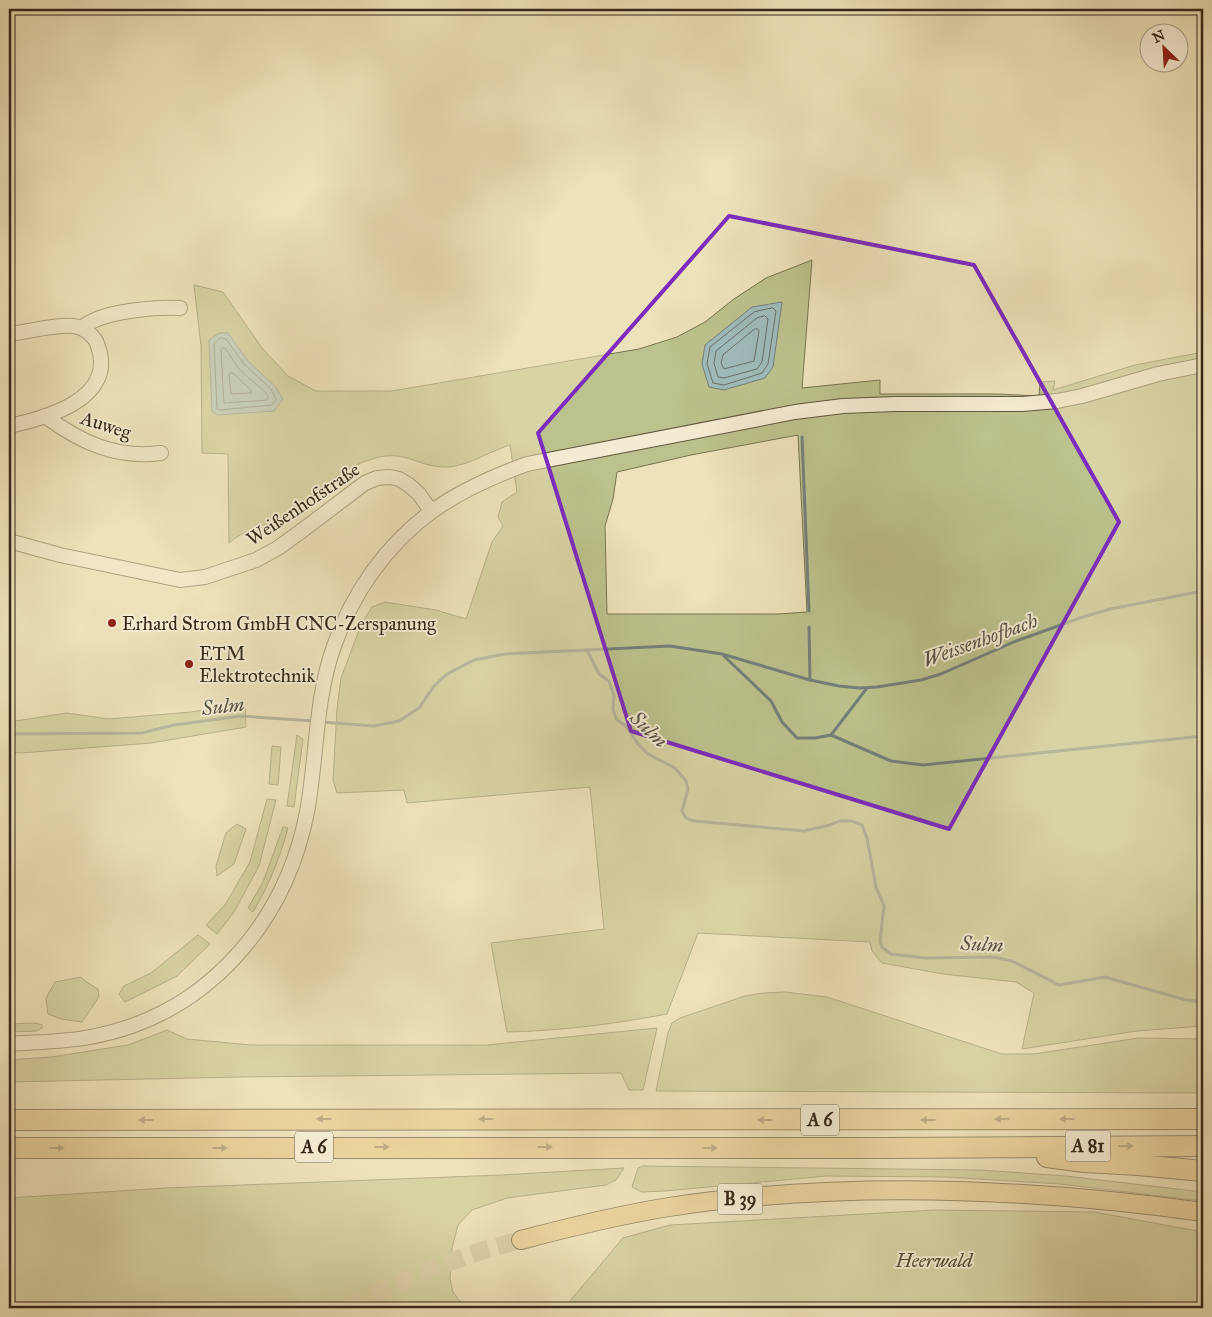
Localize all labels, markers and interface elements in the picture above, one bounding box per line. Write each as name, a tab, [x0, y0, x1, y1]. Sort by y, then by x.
north arrow	[1140, 22, 1190, 72]
text: N	[1150, 26, 1168, 47]
street label: Auweg	[77, 406, 134, 445]
street label: Weißenhofstraße	[242, 458, 364, 550]
water label: Weissenhofbach	[919, 608, 1041, 672]
place label: Erhard Strom GmbH CNC-Zerspanung	[122, 612, 436, 636]
marker: Erhard Strom GmbH CNC-Zerspanung	[106, 617, 118, 629]
place label: ETM Elektrotechnik	[199, 642, 315, 687]
marker: ETM Elektrotechnik	[183, 658, 195, 670]
water label: Sulm	[200, 692, 245, 720]
water label: Sulm	[625, 705, 673, 752]
water label: Sulm	[959, 931, 1004, 957]
road number: A 6	[801, 1104, 839, 1136]
one-way arrow	[315, 1115, 331, 1123]
one-way arrow	[478, 1115, 494, 1123]
one-way arrow	[994, 1115, 1010, 1123]
one-way arrow	[1059, 1115, 1075, 1123]
one-way arrow	[137, 1116, 153, 1124]
one-way arrow	[757, 1116, 773, 1124]
one-way arrow	[920, 1116, 936, 1124]
road number: A 81	[1066, 1130, 1110, 1162]
road number: A 6	[295, 1132, 333, 1162]
one-way arrow	[1119, 1142, 1135, 1150]
one-way arrow	[375, 1143, 391, 1151]
one-way arrow	[50, 1144, 66, 1152]
one-way arrow	[212, 1144, 228, 1152]
one-way arrow	[537, 1144, 553, 1152]
one-way arrow	[702, 1144, 718, 1152]
road number: B 39	[718, 1184, 762, 1214]
park label: Heerwald	[894, 1249, 974, 1272]

